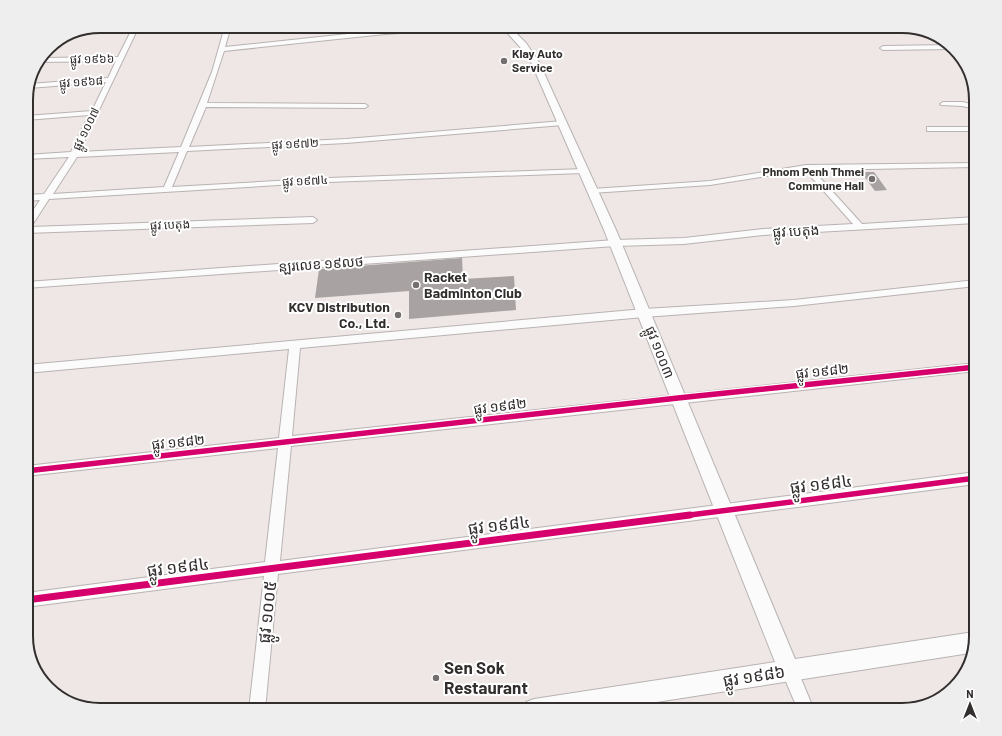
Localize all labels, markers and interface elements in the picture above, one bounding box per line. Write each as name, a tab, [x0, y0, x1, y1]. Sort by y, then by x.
place label: Klay Auto Service	[512, 46, 563, 74]
street label: ផ្លូវ ១៩៦៦	[70, 51, 114, 70]
marker: Klay Auto Service	[499, 56, 509, 66]
street label: ផ្លូវ ១៩៦៨	[58, 72, 104, 94]
street label: ផ្លូវ ១០០៧	[69, 105, 106, 154]
street label: ផ្លូវ ១៩៧២	[271, 135, 319, 156]
place label: Phnom Penh Thmei Commune Hall	[763, 164, 864, 192]
street label: ផ្លូវ ១៩៧៤	[282, 172, 329, 193]
marker: Phnom Penh Thmei Commune Hall	[867, 174, 877, 184]
street label: ផ្លូវ បេតុង	[150, 216, 190, 236]
street label: ផ្លូវ បេតុង	[772, 221, 820, 244]
street label: ន្ឡរលេខ ១៩លថ	[278, 252, 364, 276]
place label: Racket Badminton Club	[424, 268, 522, 301]
marker: Racket Badminton Club	[411, 280, 421, 290]
place label: KCV Distribution Co., Ltd.	[288, 298, 390, 331]
marker: KCV Distribution Co., Ltd.	[393, 310, 403, 320]
street label: ផ្លូវ ១០០៣	[638, 323, 679, 382]
street label: ផ្លូវ ១៩៨២	[794, 359, 850, 386]
street label: ផ្លូវ ១៩៨២	[472, 394, 528, 421]
street label: ផ្លូវ ១៩៨២	[150, 430, 206, 457]
street label: ផ្លូវ ១៩៨៤	[788, 469, 854, 503]
street label: ផ្លូវ ១៩៨៤	[466, 510, 532, 544]
street label: ផ្លូវ ១៩៨៤	[145, 552, 211, 586]
street label: ផ្លូវ ១០០៥	[253, 580, 285, 645]
place label: Sen Sok Restaurant	[444, 657, 528, 697]
street label: ផ្លូវ ១៩៨៦	[721, 660, 787, 696]
marker: Sen Sok Restaurant	[431, 673, 441, 683]
north arrow	[950, 684, 990, 724]
text: N	[966, 687, 974, 700]

